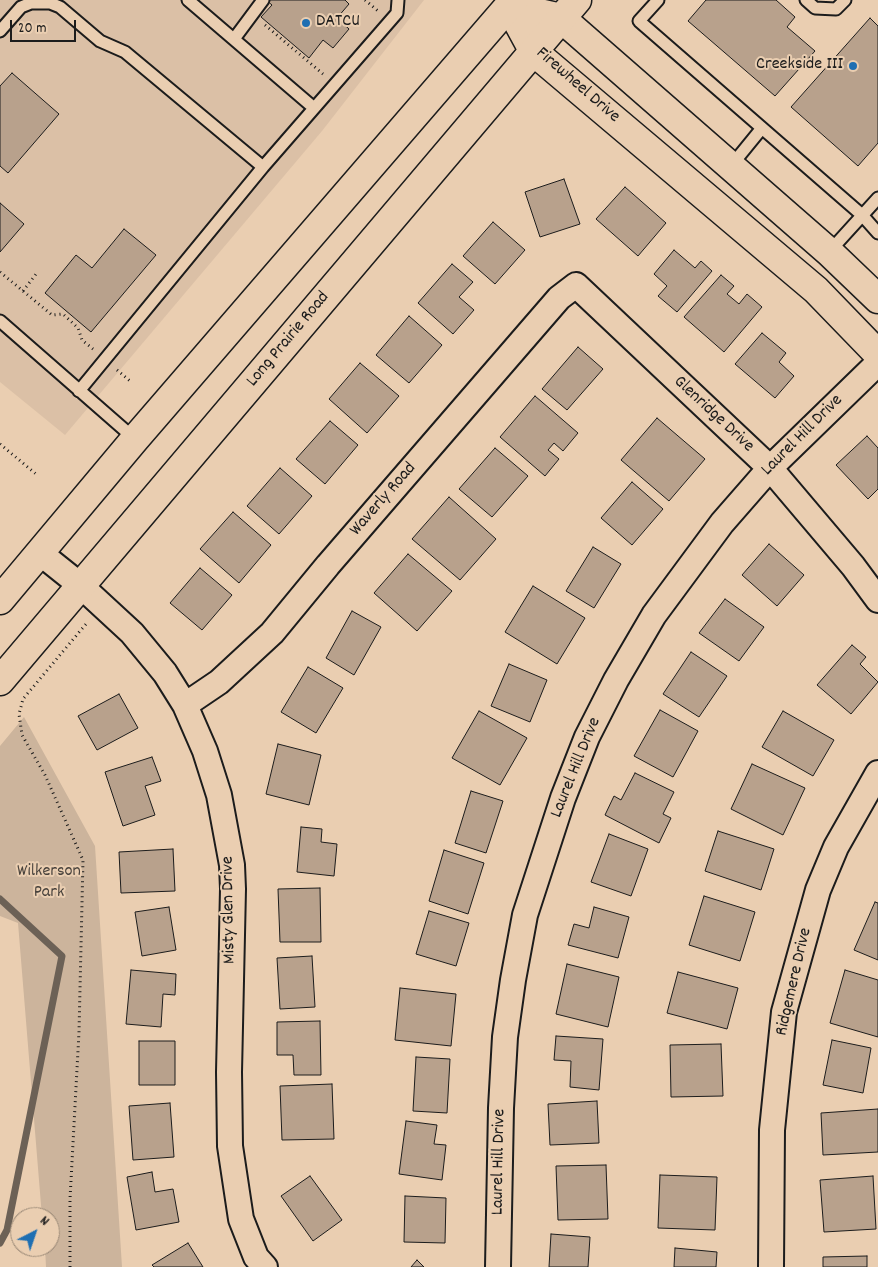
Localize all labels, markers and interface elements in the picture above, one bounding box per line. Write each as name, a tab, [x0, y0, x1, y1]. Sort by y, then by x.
scale bar	[12, 10, 79, 42]
place label: DATCU	[316, 12, 360, 34]
marker: DATCU	[300, 17, 312, 29]
text: 20 m	[18, 18, 46, 40]
street label: Firewheel Drive	[530, 44, 624, 128]
place label: Creekside III	[756, 55, 843, 77]
marker: Creekside III	[847, 60, 859, 72]
street label: Long Prairie Road	[243, 288, 335, 392]
street label: Glenridge Drive	[668, 372, 758, 458]
street label: Laurel Hill Drive	[758, 391, 848, 481]
street label: Waverly Road	[346, 459, 422, 541]
street label: Laurel Hill Drive	[547, 715, 607, 821]
street label: Misty Glen Drive	[218, 856, 242, 964]
park label: Wilkerson Park	[17, 862, 81, 904]
street label: Ridgemere Drive	[772, 926, 818, 1038]
street label: Laurel Hill Drive	[488, 1109, 512, 1215]
north arrow	[10, 1207, 60, 1257]
text: N	[35, 1212, 53, 1231]

